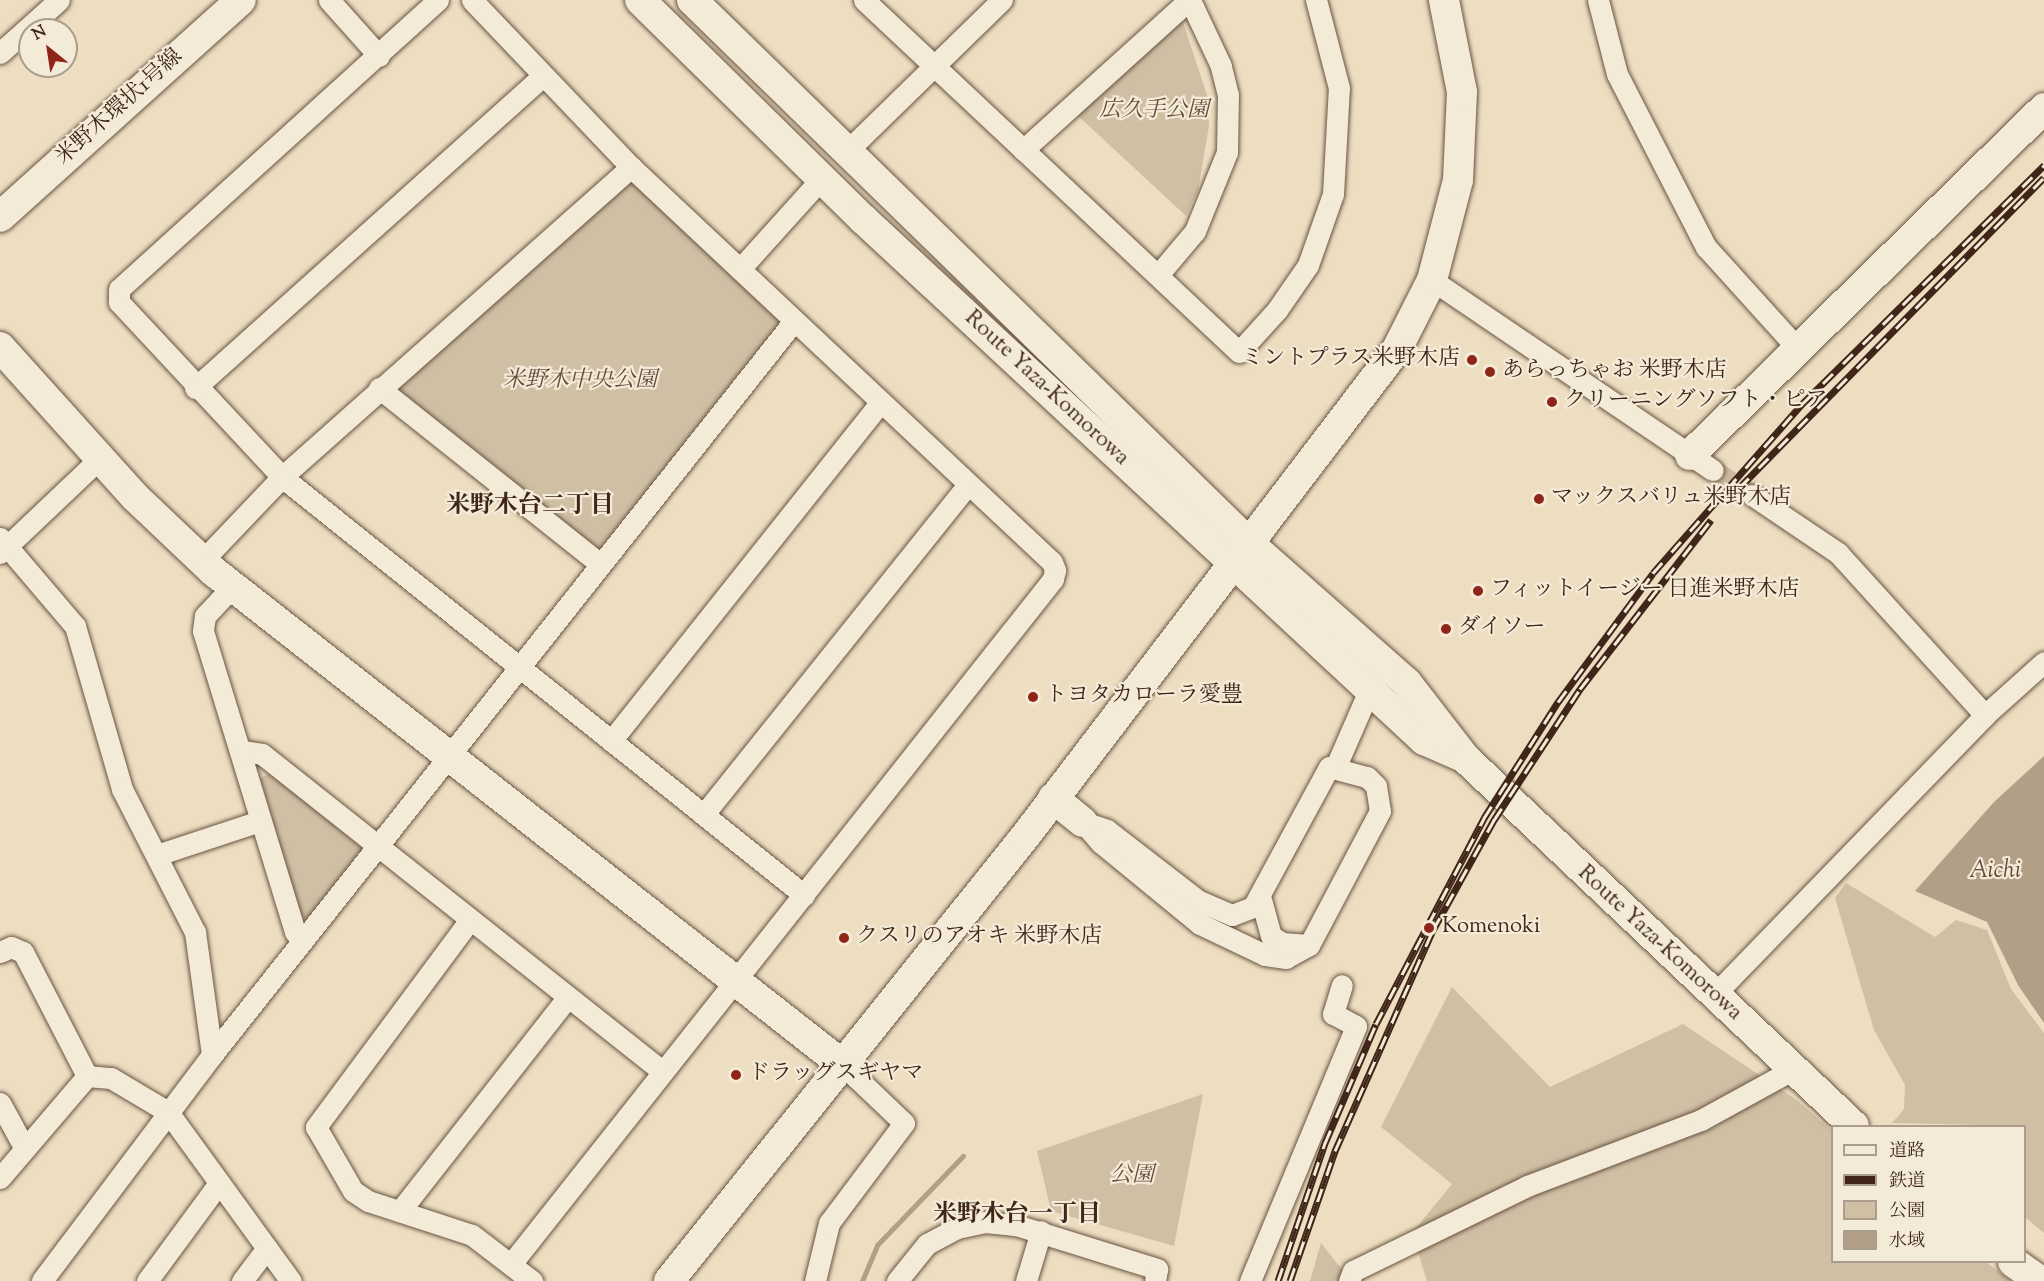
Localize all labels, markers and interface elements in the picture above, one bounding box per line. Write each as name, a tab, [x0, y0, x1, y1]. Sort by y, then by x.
north arrow	[18, 18, 78, 78]
text: N	[28, 21, 51, 47]
street label: 米野木環状1号線	[51, 44, 189, 172]
park label: 広久手公園	[1099, 99, 1209, 125]
street label: Route Yaza-Komorowa	[958, 306, 1134, 472]
place label: ミントプラス米野木店	[1240, 347, 1460, 373]
marker: ミントプラス米野木店	[1465, 353, 1479, 367]
place label: あらっちゃお 米野木店	[1502, 359, 1727, 385]
marker: あらっちゃお 米野木店	[1483, 365, 1497, 379]
park label: 米野木中央公園	[503, 369, 657, 395]
place label: クリーニングソフト・ピア	[1564, 389, 1828, 415]
marker: クリーニングソフト・ピア	[1545, 395, 1559, 409]
place label: マックスバリュ米野木店	[1551, 486, 1793, 512]
marker: マックスバリュ米野木店	[1532, 492, 1546, 506]
district label: 米野木台二丁目	[446, 493, 614, 521]
place label: フィットイージー 日進米野木店	[1490, 578, 1803, 604]
marker: フィットイージー 日進米野木店	[1471, 584, 1485, 598]
place label: ダイソー	[1458, 616, 1546, 642]
marker: ダイソー	[1439, 622, 1453, 636]
place label: トヨタカローラ愛豊	[1045, 684, 1243, 710]
marker: トヨタカローラ愛豊	[1026, 690, 1040, 704]
water label: Aichi	[1969, 858, 2021, 886]
street label: Route Yaza-Komorowa	[1571, 861, 1747, 1027]
place label: Komenoki	[1442, 915, 1540, 941]
marker: Komenoki	[1420, 919, 1438, 937]
place label: クスリのアオキ 米野木店	[856, 925, 1103, 951]
marker: クスリのアオキ 米野木店	[837, 931, 851, 945]
place label: ドラッグスギヤマ	[748, 1062, 924, 1088]
marker: ドラッグスギヤマ	[729, 1068, 743, 1082]
legend	[1831, 1125, 2026, 1263]
text: 道路	[1889, 1139, 1925, 1165]
park label: 公園	[1110, 1164, 1154, 1190]
text: 鉄道	[1889, 1169, 1925, 1195]
text: 公園	[1889, 1199, 1925, 1225]
district label: 米野木台一丁目	[933, 1202, 1101, 1230]
text: 水域	[1889, 1229, 1925, 1255]

